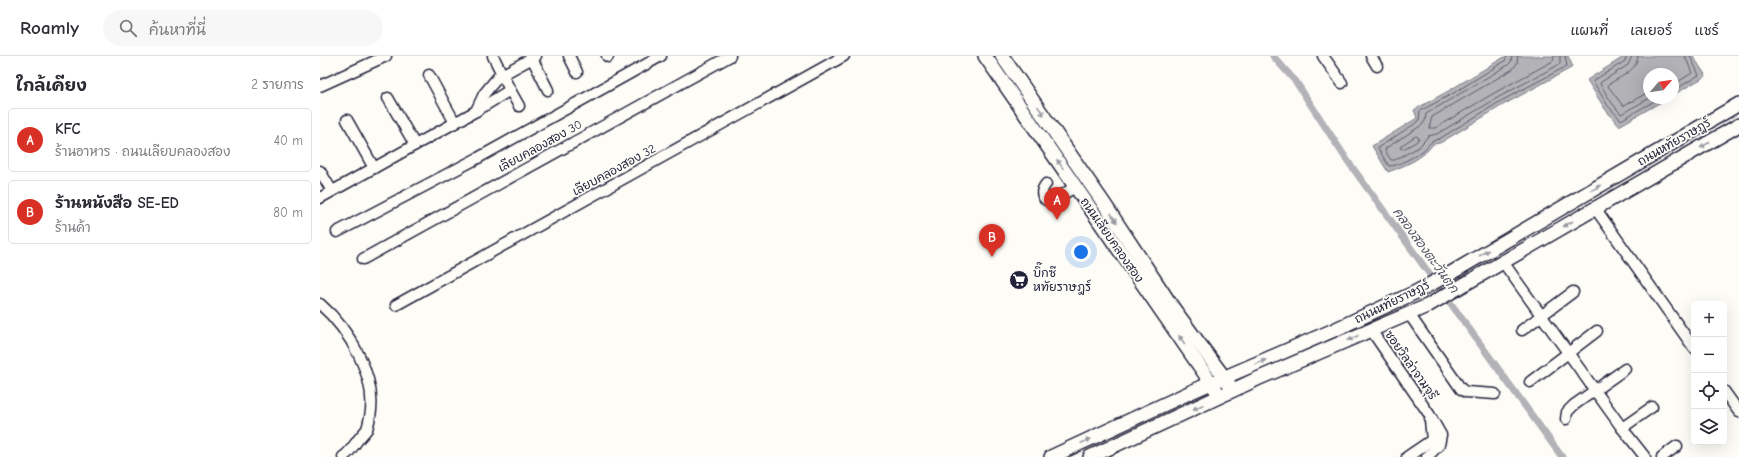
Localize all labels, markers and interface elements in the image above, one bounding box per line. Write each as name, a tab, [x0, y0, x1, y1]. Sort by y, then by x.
search box	[103, 10, 383, 46]
text: Roamly	[20, 17, 79, 39]
icon: search	[117, 17, 139, 39]
text: ค้นหาที่นี่	[149, 21, 206, 39]
text: แผนที่	[1570, 22, 1608, 39]
text: เลเยอร์	[1630, 22, 1672, 39]
text: แชร์	[1694, 22, 1719, 39]
north arrow	[1643, 68, 1679, 104]
text: ใกล้เคียง	[16, 76, 87, 95]
text: 2 รายการ	[251, 77, 304, 92]
one-way arrow	[1037, 106, 1045, 116]
street label: ถนนหทัยราษฎร์	[1635, 114, 1714, 169]
street label: เลียบคลองสอง 30	[496, 117, 584, 175]
text: KFC	[55, 120, 81, 138]
text: A	[26, 133, 34, 148]
text: 40 m	[274, 133, 303, 148]
street label: เลียบคลองสอง 32	[570, 141, 658, 199]
one-way arrow	[1699, 141, 1711, 148]
text: ร้านอาหาร · ถนนเลียบคลองสอง	[55, 144, 230, 159]
one-way arrow	[1056, 159, 1064, 170]
one-way arrow	[1590, 184, 1602, 191]
pin: A	[1044, 187, 1070, 220]
text: ร้านหนังสือ SE-ED	[55, 194, 179, 212]
street label: ถนนเลียบคลองสอง	[1077, 195, 1147, 285]
text: B	[26, 205, 34, 220]
text: 80 m	[273, 205, 303, 220]
water label: คลองสองตะวันตก	[1390, 205, 1462, 296]
one-way arrow	[1110, 213, 1118, 223]
text: ร้านค้า	[55, 220, 91, 235]
one-way arrow	[1562, 220, 1574, 227]
pin: B	[979, 224, 1005, 257]
your location	[1071, 242, 1091, 262]
one-way arrow	[1478, 250, 1490, 257]
place label: บิ๊กซี หทัยราษฎร์	[1033, 262, 1092, 295]
supermarket icon: บิ๊กซี หทัยราษฎร์	[1008, 269, 1030, 291]
street label: ถนนหทัยราษฎร์	[1352, 277, 1433, 327]
map controls	[1691, 301, 1727, 445]
button: +	[1691, 301, 1727, 337]
street label: ซอยวิลล่าจามจุรี	[1380, 327, 1441, 404]
one-way arrow	[1178, 335, 1186, 345]
one-way arrow	[1347, 335, 1358, 341]
button: −	[1691, 337, 1727, 373]
one-way arrow	[1255, 359, 1267, 365]
button: locate	[1691, 373, 1727, 409]
one-way arrow	[1192, 404, 1203, 410]
button: layers	[1691, 409, 1727, 445]
one-way arrow	[1080, 438, 1092, 444]

